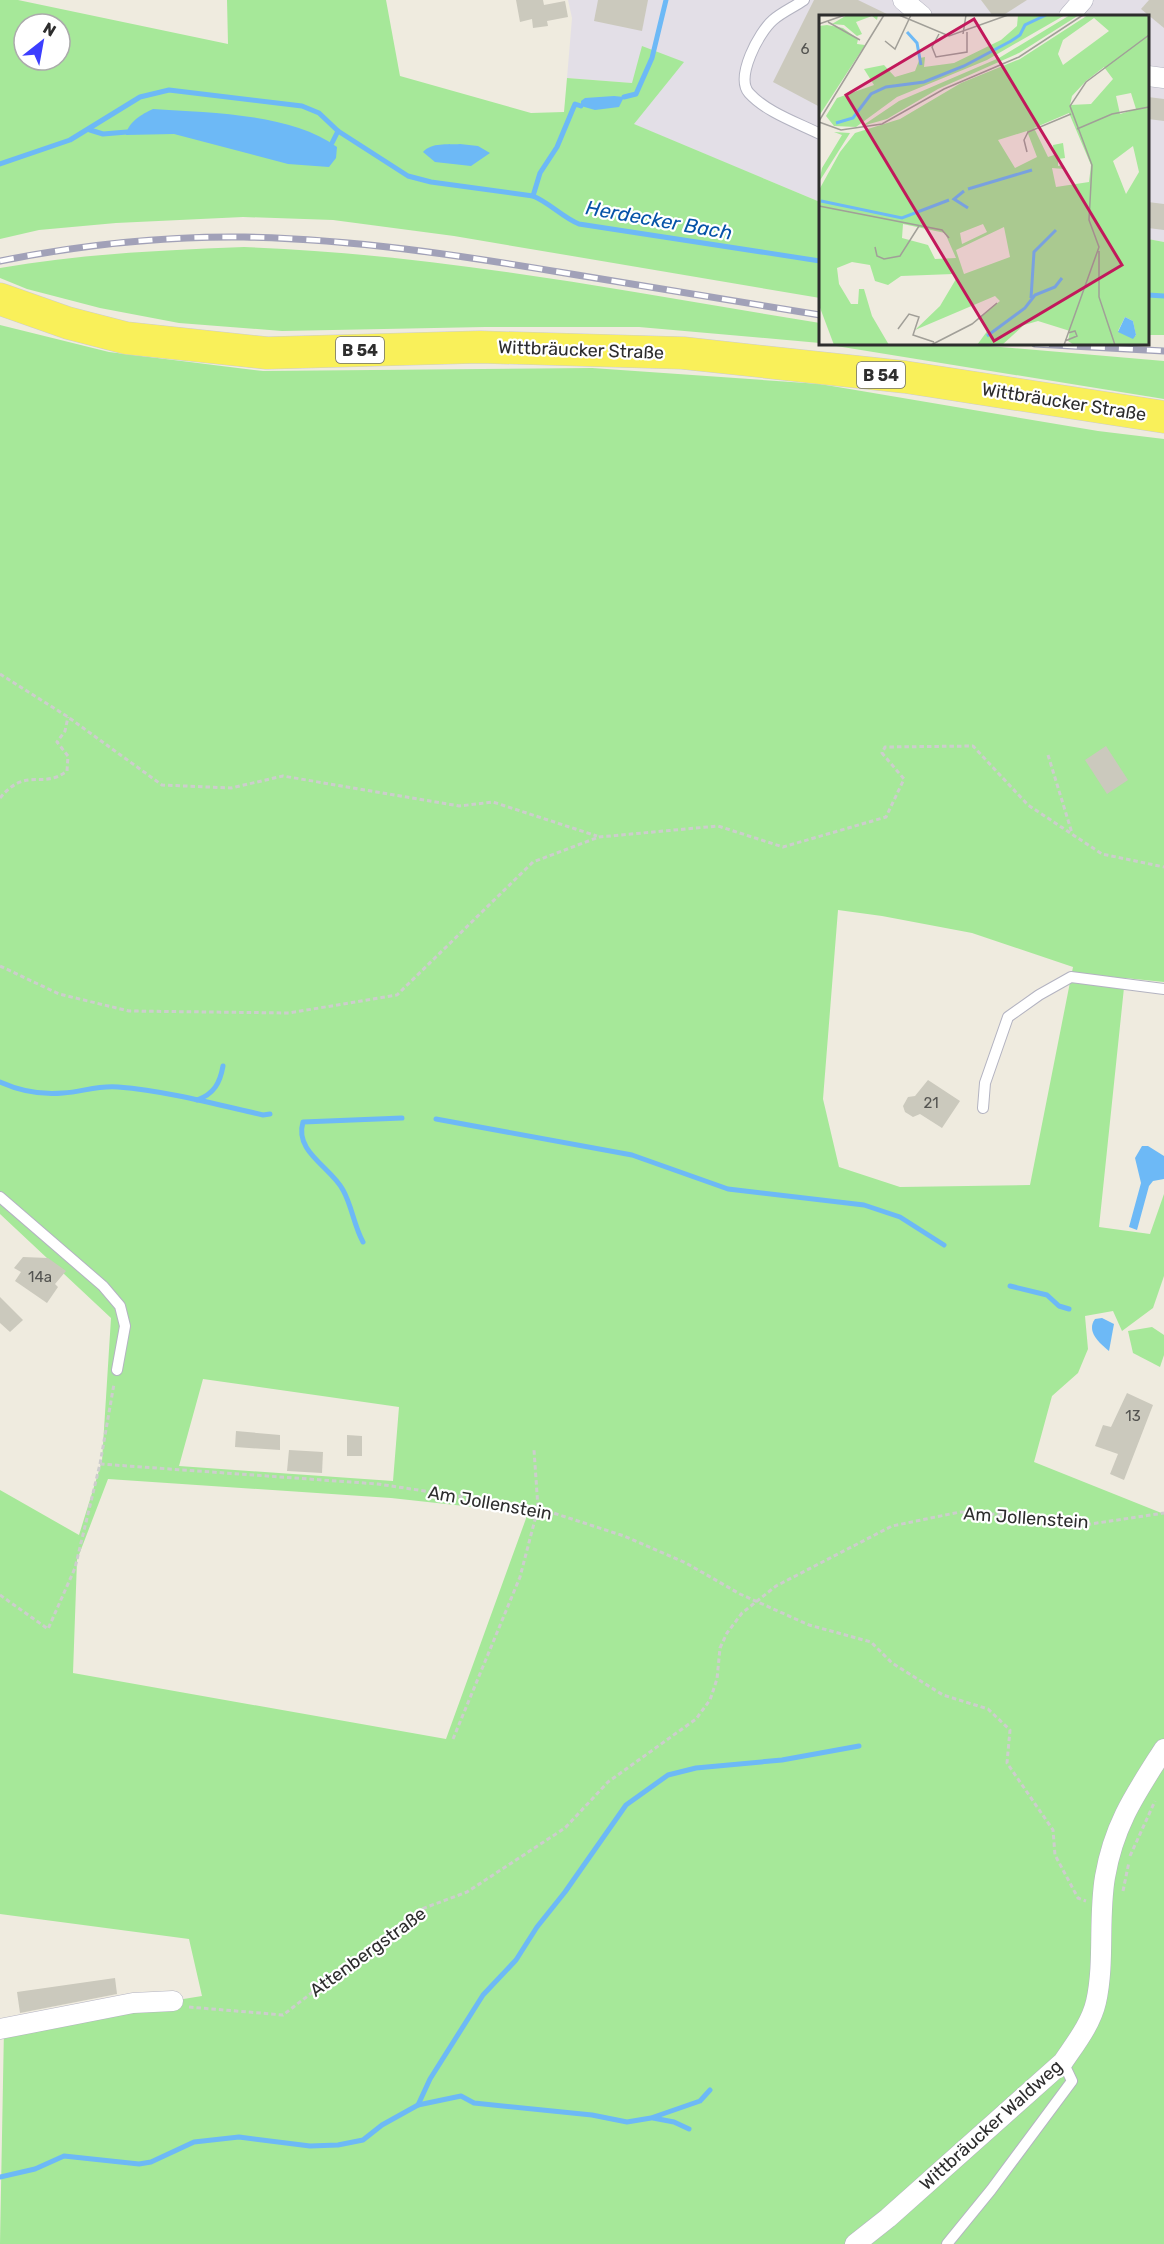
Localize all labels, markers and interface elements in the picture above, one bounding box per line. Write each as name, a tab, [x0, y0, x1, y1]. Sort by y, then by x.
north arrow	[12, 12, 72, 72]
inset map	[819, 15, 1149, 345]
text: N	[40, 18, 59, 41]
house number: 6	[800, 40, 810, 58]
water label: Herdecker Bach	[584, 195, 734, 245]
street label: Wittbräucker Straße	[498, 336, 664, 364]
road number: B 54	[336, 337, 384, 363]
road number: B 54	[857, 362, 905, 388]
street label: Wittbräucker Straße	[980, 378, 1148, 426]
house number: 21	[923, 1094, 939, 1112]
house number: 14a	[28, 1268, 52, 1286]
house number: 13	[1125, 1407, 1141, 1425]
street label: Am Jollenstein	[426, 1481, 554, 1525]
street label: Am Jollenstein	[963, 1503, 1089, 1533]
street label: Attenbergstraße	[306, 1902, 430, 2002]
street label: Wittbräucker Waldweg	[915, 2055, 1067, 2195]

